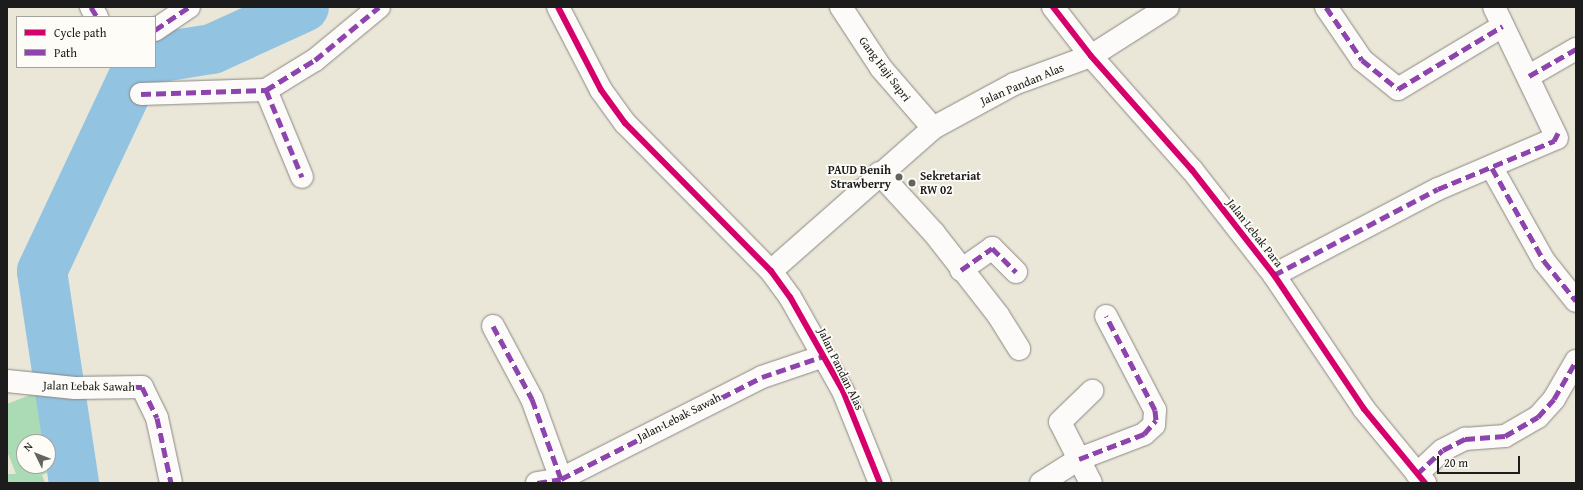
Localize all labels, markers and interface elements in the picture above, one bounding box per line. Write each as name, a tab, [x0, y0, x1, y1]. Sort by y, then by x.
legend	[16, 16, 156, 68]
text: Cycle path	[54, 24, 106, 41]
street label: Gang Haji Sapri	[856, 34, 914, 104]
text: Path	[54, 44, 77, 61]
street label: Jalan Pandan Alas	[978, 60, 1066, 108]
place label: PAUD Benih Strawberry	[828, 163, 891, 191]
place label: Sekretariat RW 02	[920, 169, 981, 197]
marker: PAUD Benih Strawberry	[894, 172, 904, 182]
marker: Sekretariat RW 02	[907, 178, 917, 188]
street label: Jalan Lebak Para	[1224, 196, 1286, 270]
street label: Jalan Pandan Alas	[815, 326, 867, 412]
street label: Jalan Lebak Sawah	[43, 378, 135, 394]
street label: Jalan Lebak Sawah	[635, 390, 723, 444]
north arrow	[16, 434, 56, 474]
text: N	[20, 438, 36, 455]
scale bar	[1439, 448, 1522, 474]
text: 20 m	[1444, 454, 1468, 471]

